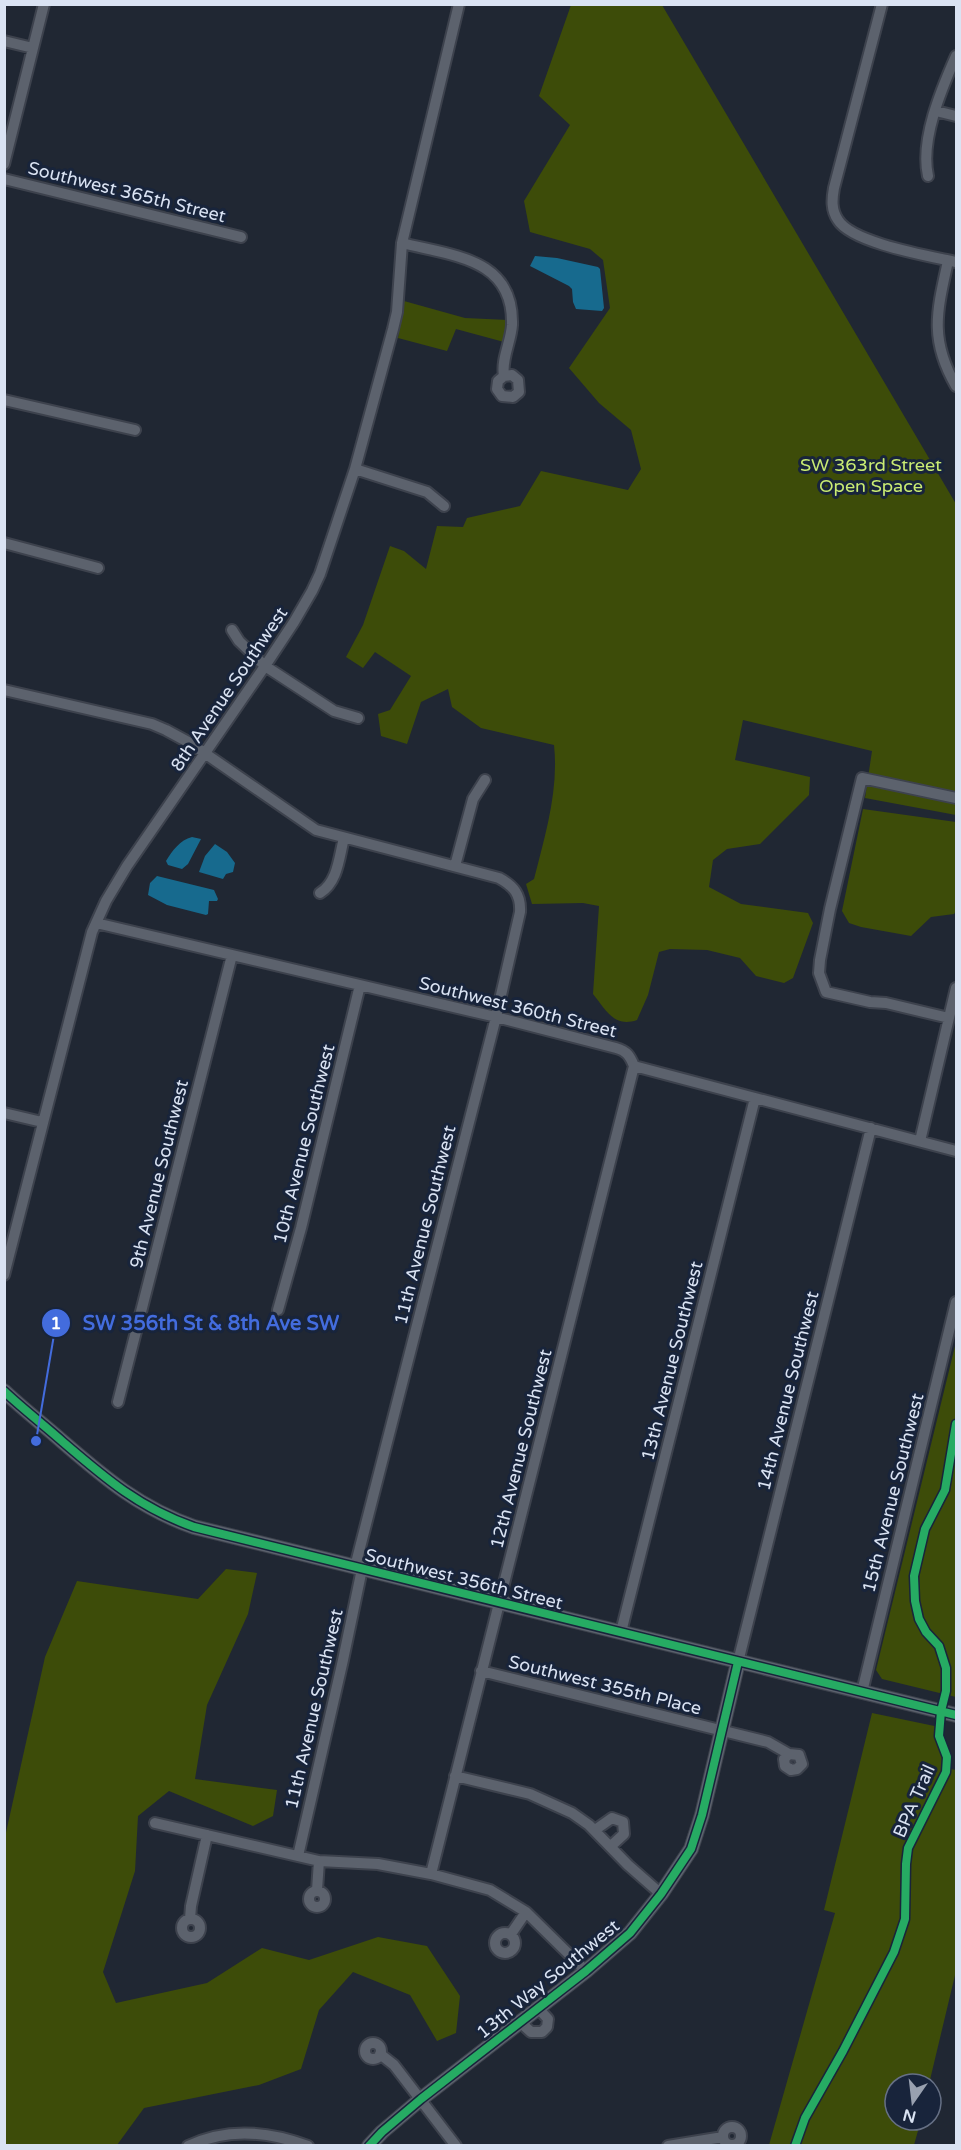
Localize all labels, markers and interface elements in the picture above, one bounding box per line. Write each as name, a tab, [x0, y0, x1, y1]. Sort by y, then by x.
street label: Southwest 365th Street	[26, 157, 228, 227]
park label: SW 363rd Street Open Space	[800, 454, 942, 497]
street label: 8th Avenue Southwest	[166, 603, 292, 775]
street label: Southwest 360th Street	[417, 972, 619, 1042]
street label: 10th Avenue Southwest	[269, 1042, 339, 1246]
street label: 9th Avenue Southwest	[125, 1077, 193, 1270]
street label: 11th Avenue Southwest	[390, 1123, 460, 1327]
street label: 13th Avenue Southwest	[637, 1259, 707, 1463]
street label: 14th Avenue Southwest	[753, 1289, 823, 1493]
callout: SW 356th St & 8th Ave SW	[41, 1304, 351, 1342]
text: 1	[50, 1312, 62, 1334]
text: SW 356th St & 8th Ave SW	[83, 1312, 340, 1336]
street label: 12th Avenue Southwest	[486, 1347, 556, 1551]
street label: 15th Avenue Southwest	[858, 1391, 928, 1595]
street label: Southwest 356th Street	[363, 1544, 565, 1614]
street label: 11th Avenue Southwest	[280, 1607, 348, 1811]
street label: Southwest 355th Place	[506, 1650, 704, 1720]
street label: BPA Trail	[888, 1761, 940, 1841]
street label: 13th Way Southwest	[472, 1915, 624, 2043]
north arrow	[883, 2072, 943, 2132]
text: N	[901, 2104, 918, 2127]

